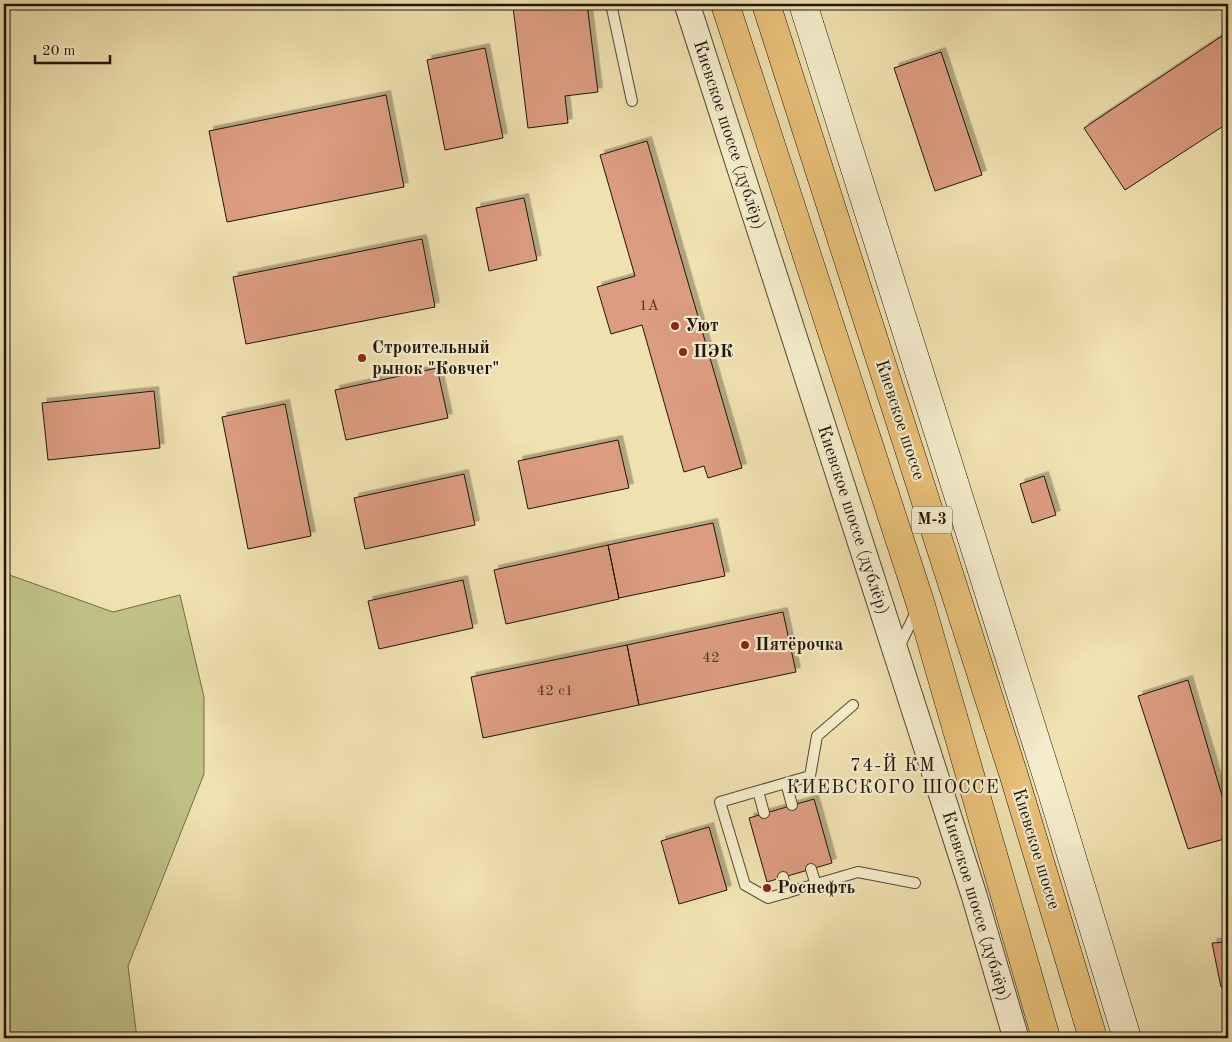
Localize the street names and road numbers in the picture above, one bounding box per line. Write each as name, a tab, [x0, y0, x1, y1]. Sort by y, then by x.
street label: Киевское шоссе (дублёр)	[690, 38, 769, 232]
street label: Киевское шоссе	[872, 358, 928, 482]
street label: Киевское шоссе (дублёр)	[814, 423, 893, 617]
road number: М-3	[912, 506, 952, 534]
street label: Киевское шоссе	[1009, 786, 1063, 912]
street label: Киевское шоссе (дублёр)	[938, 808, 1014, 1003]

